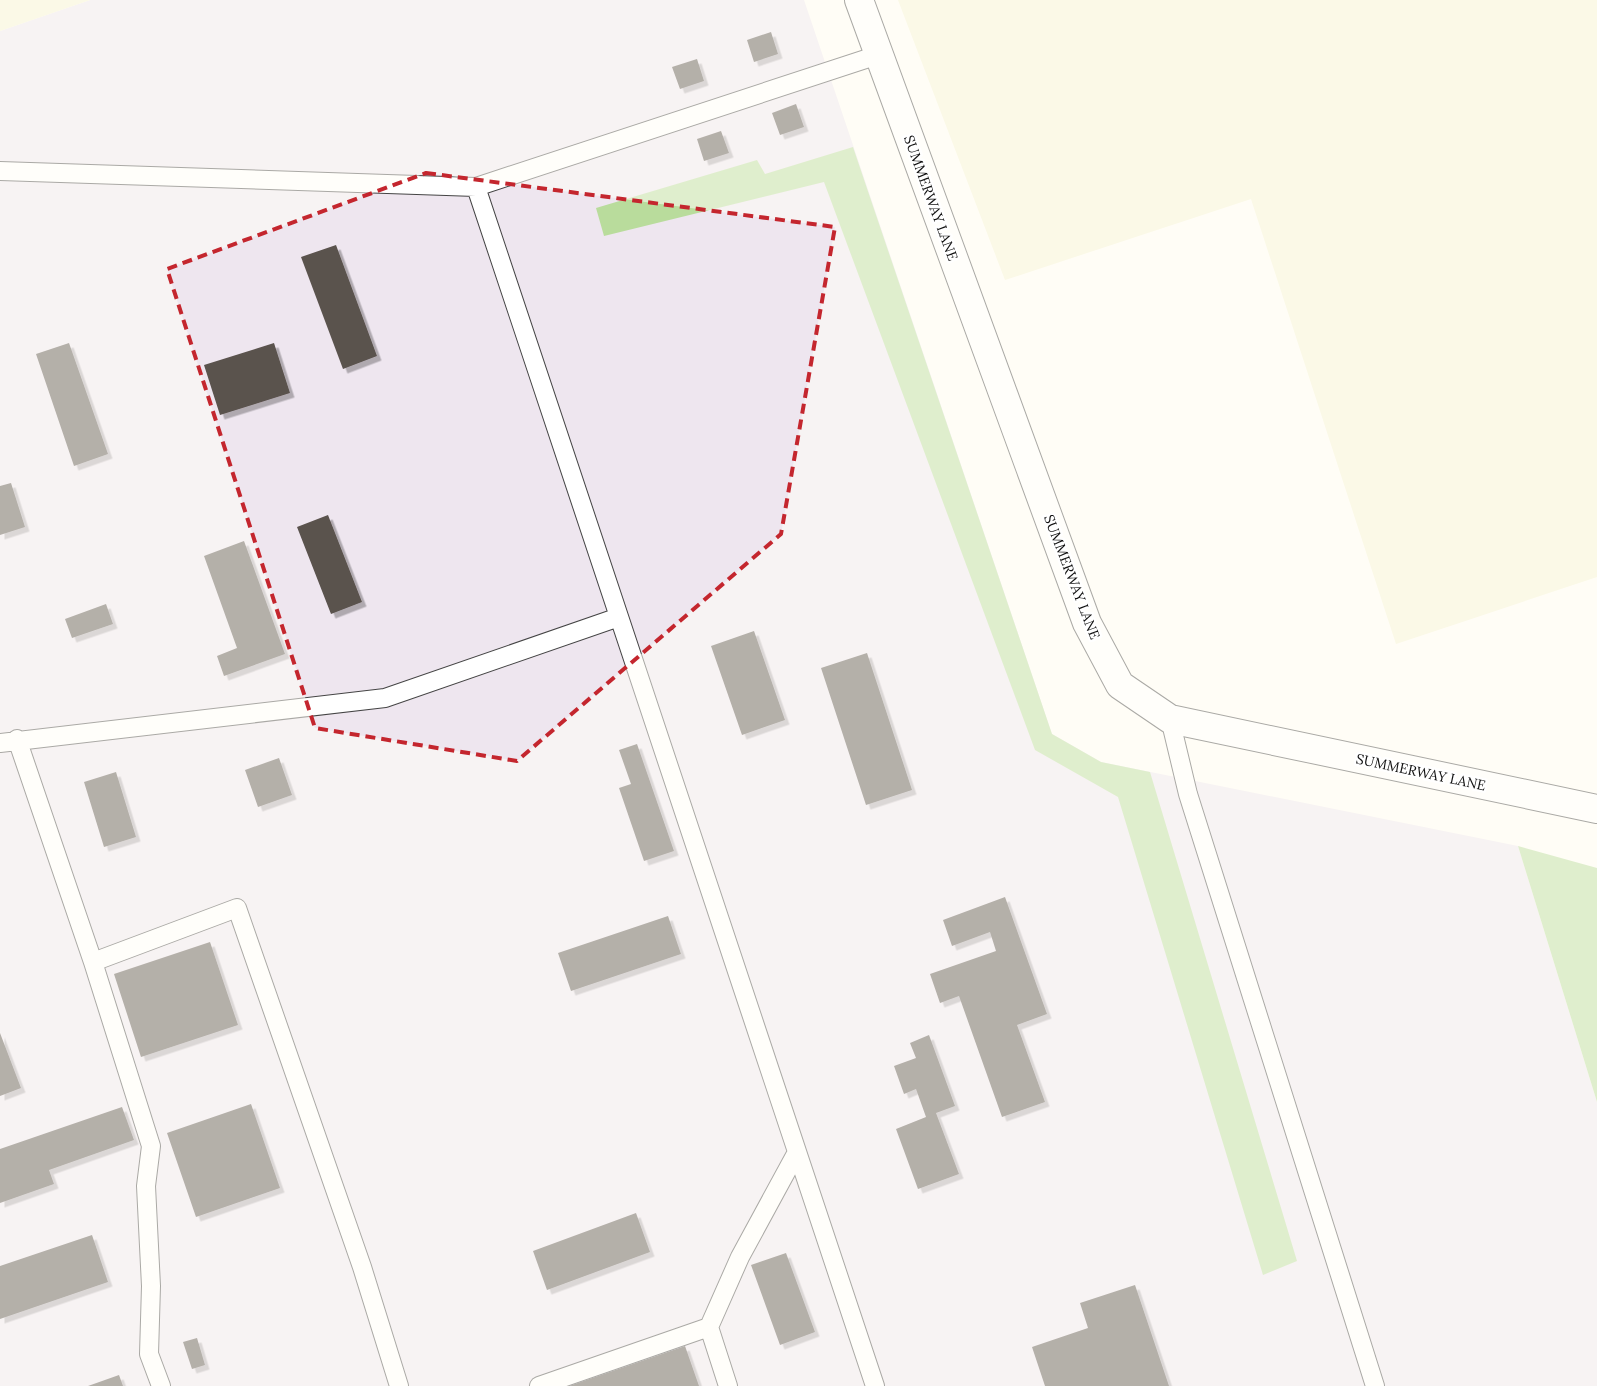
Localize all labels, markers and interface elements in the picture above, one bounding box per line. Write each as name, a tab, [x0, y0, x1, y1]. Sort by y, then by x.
street label: SUMMERWAY LANE	[900, 133, 962, 263]
street label: SUMMERWAY LANE	[1040, 512, 1104, 642]
street label: SUMMERWAY LANE	[1354, 749, 1488, 795]

